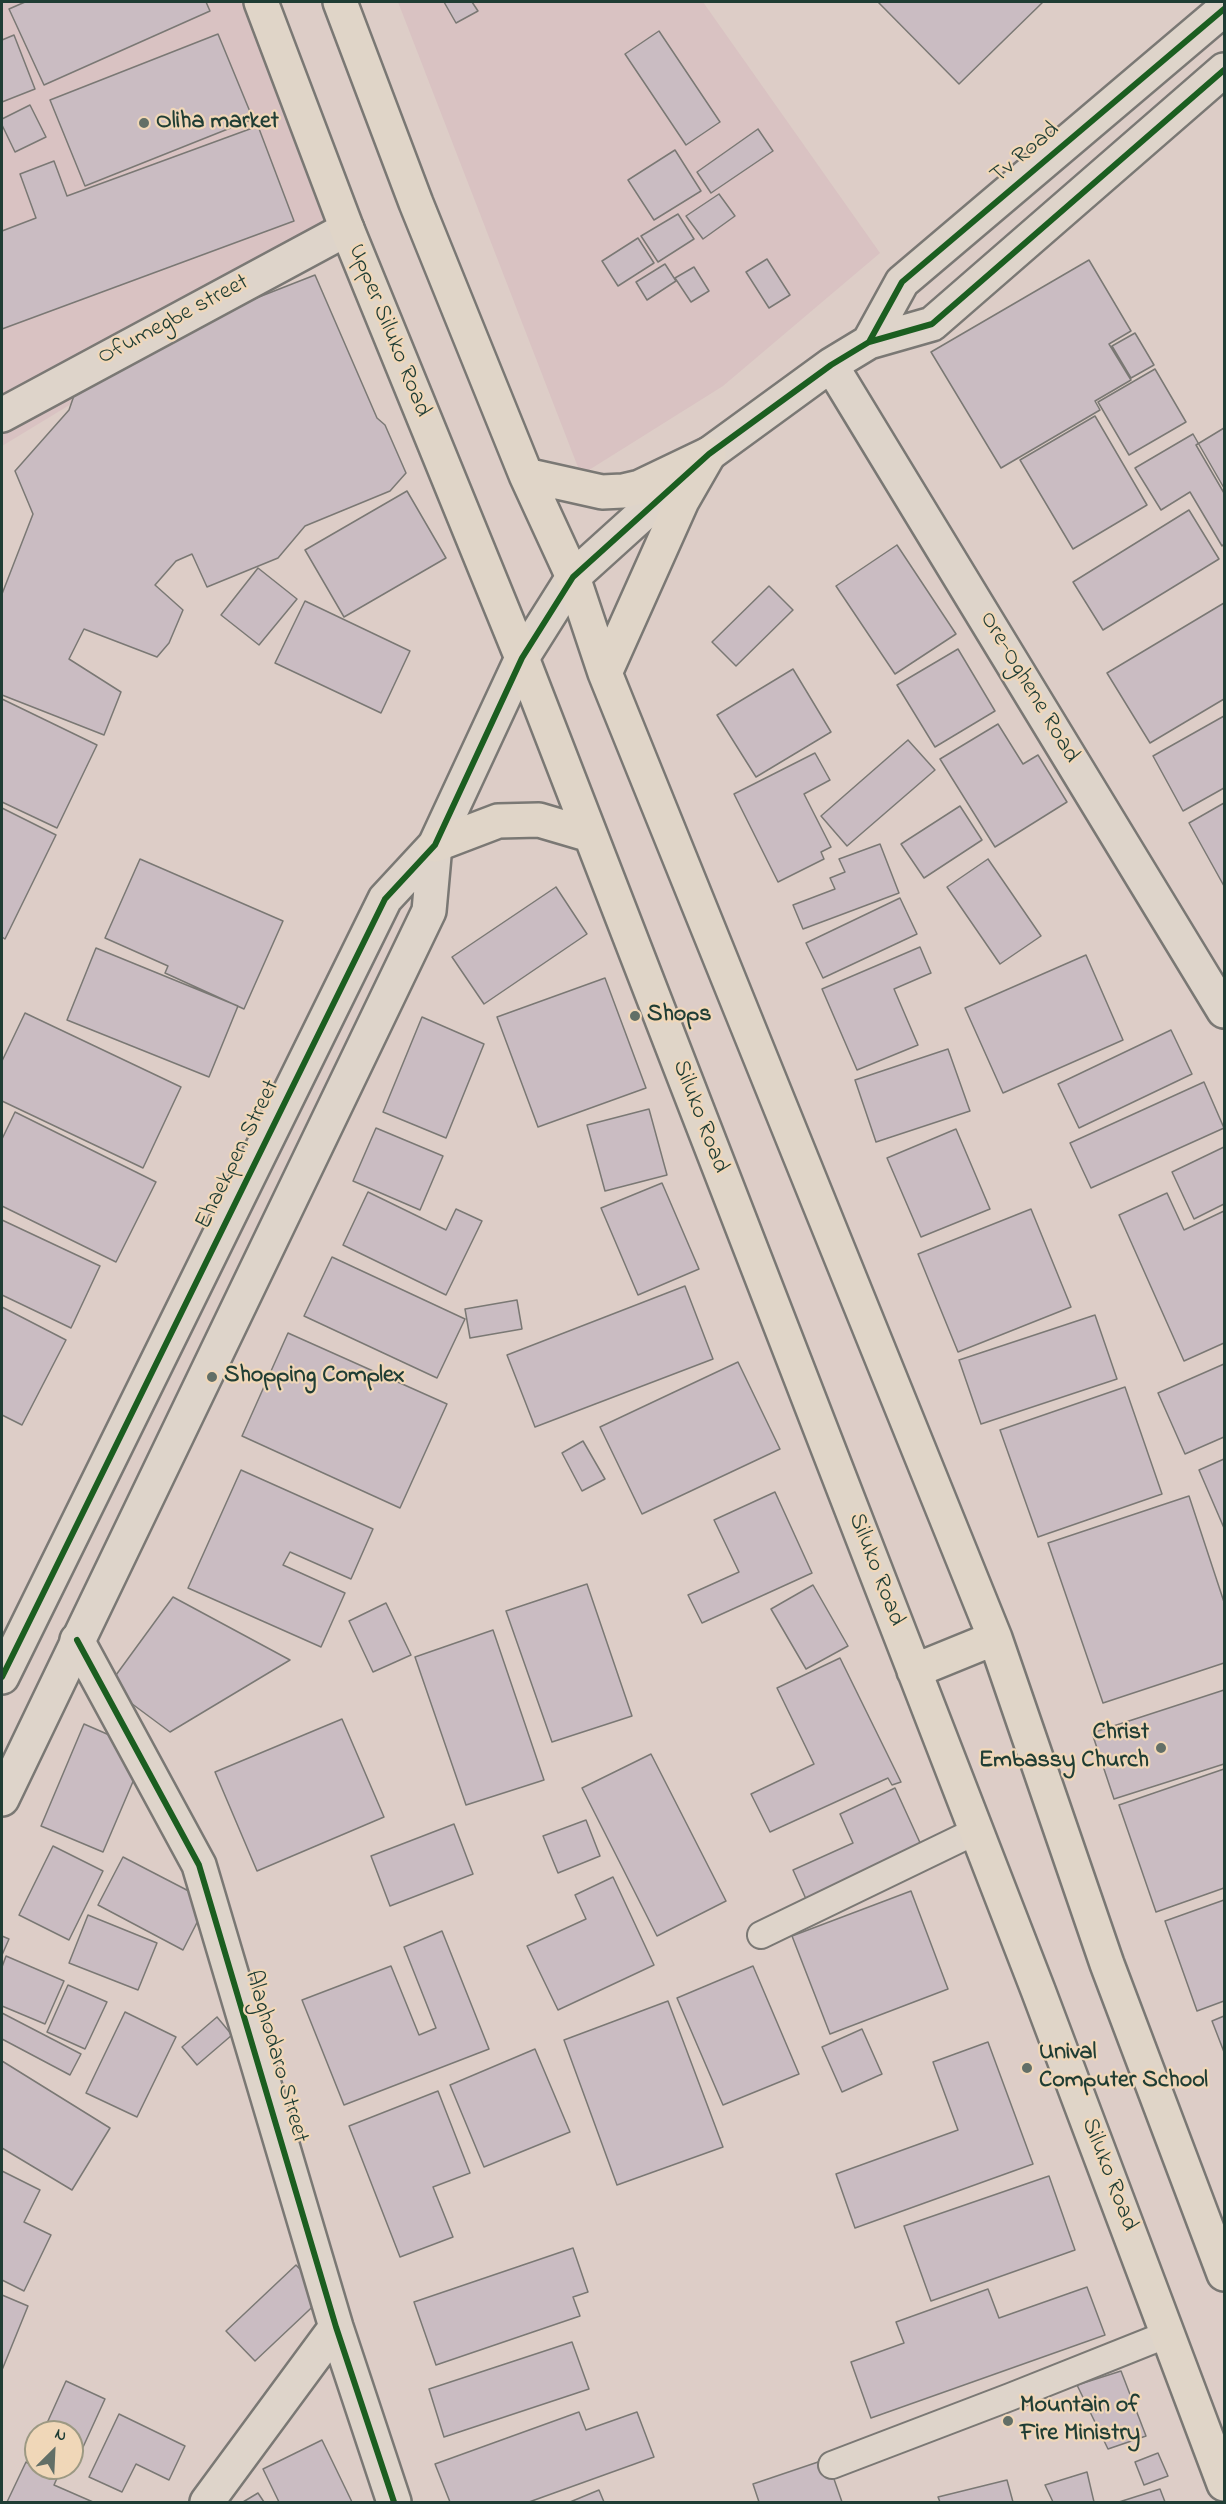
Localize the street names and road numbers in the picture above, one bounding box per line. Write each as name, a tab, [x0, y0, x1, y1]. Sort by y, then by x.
street label: Tv Road	[986, 117, 1066, 191]
street label: Upper Siluko Road	[340, 240, 436, 422]
street label: Ofumegbe street	[94, 269, 254, 373]
street label: Ore-Oghene Road	[971, 607, 1085, 769]
street label: Siluko Road	[664, 1056, 734, 1178]
street label: Ehaekpen Street	[190, 1076, 288, 1234]
street label: Siluko Road	[840, 1509, 910, 1631]
street label: Alaghodaro Street	[237, 1967, 313, 2147]
street label: Siluko Road	[1073, 2114, 1143, 2236]

